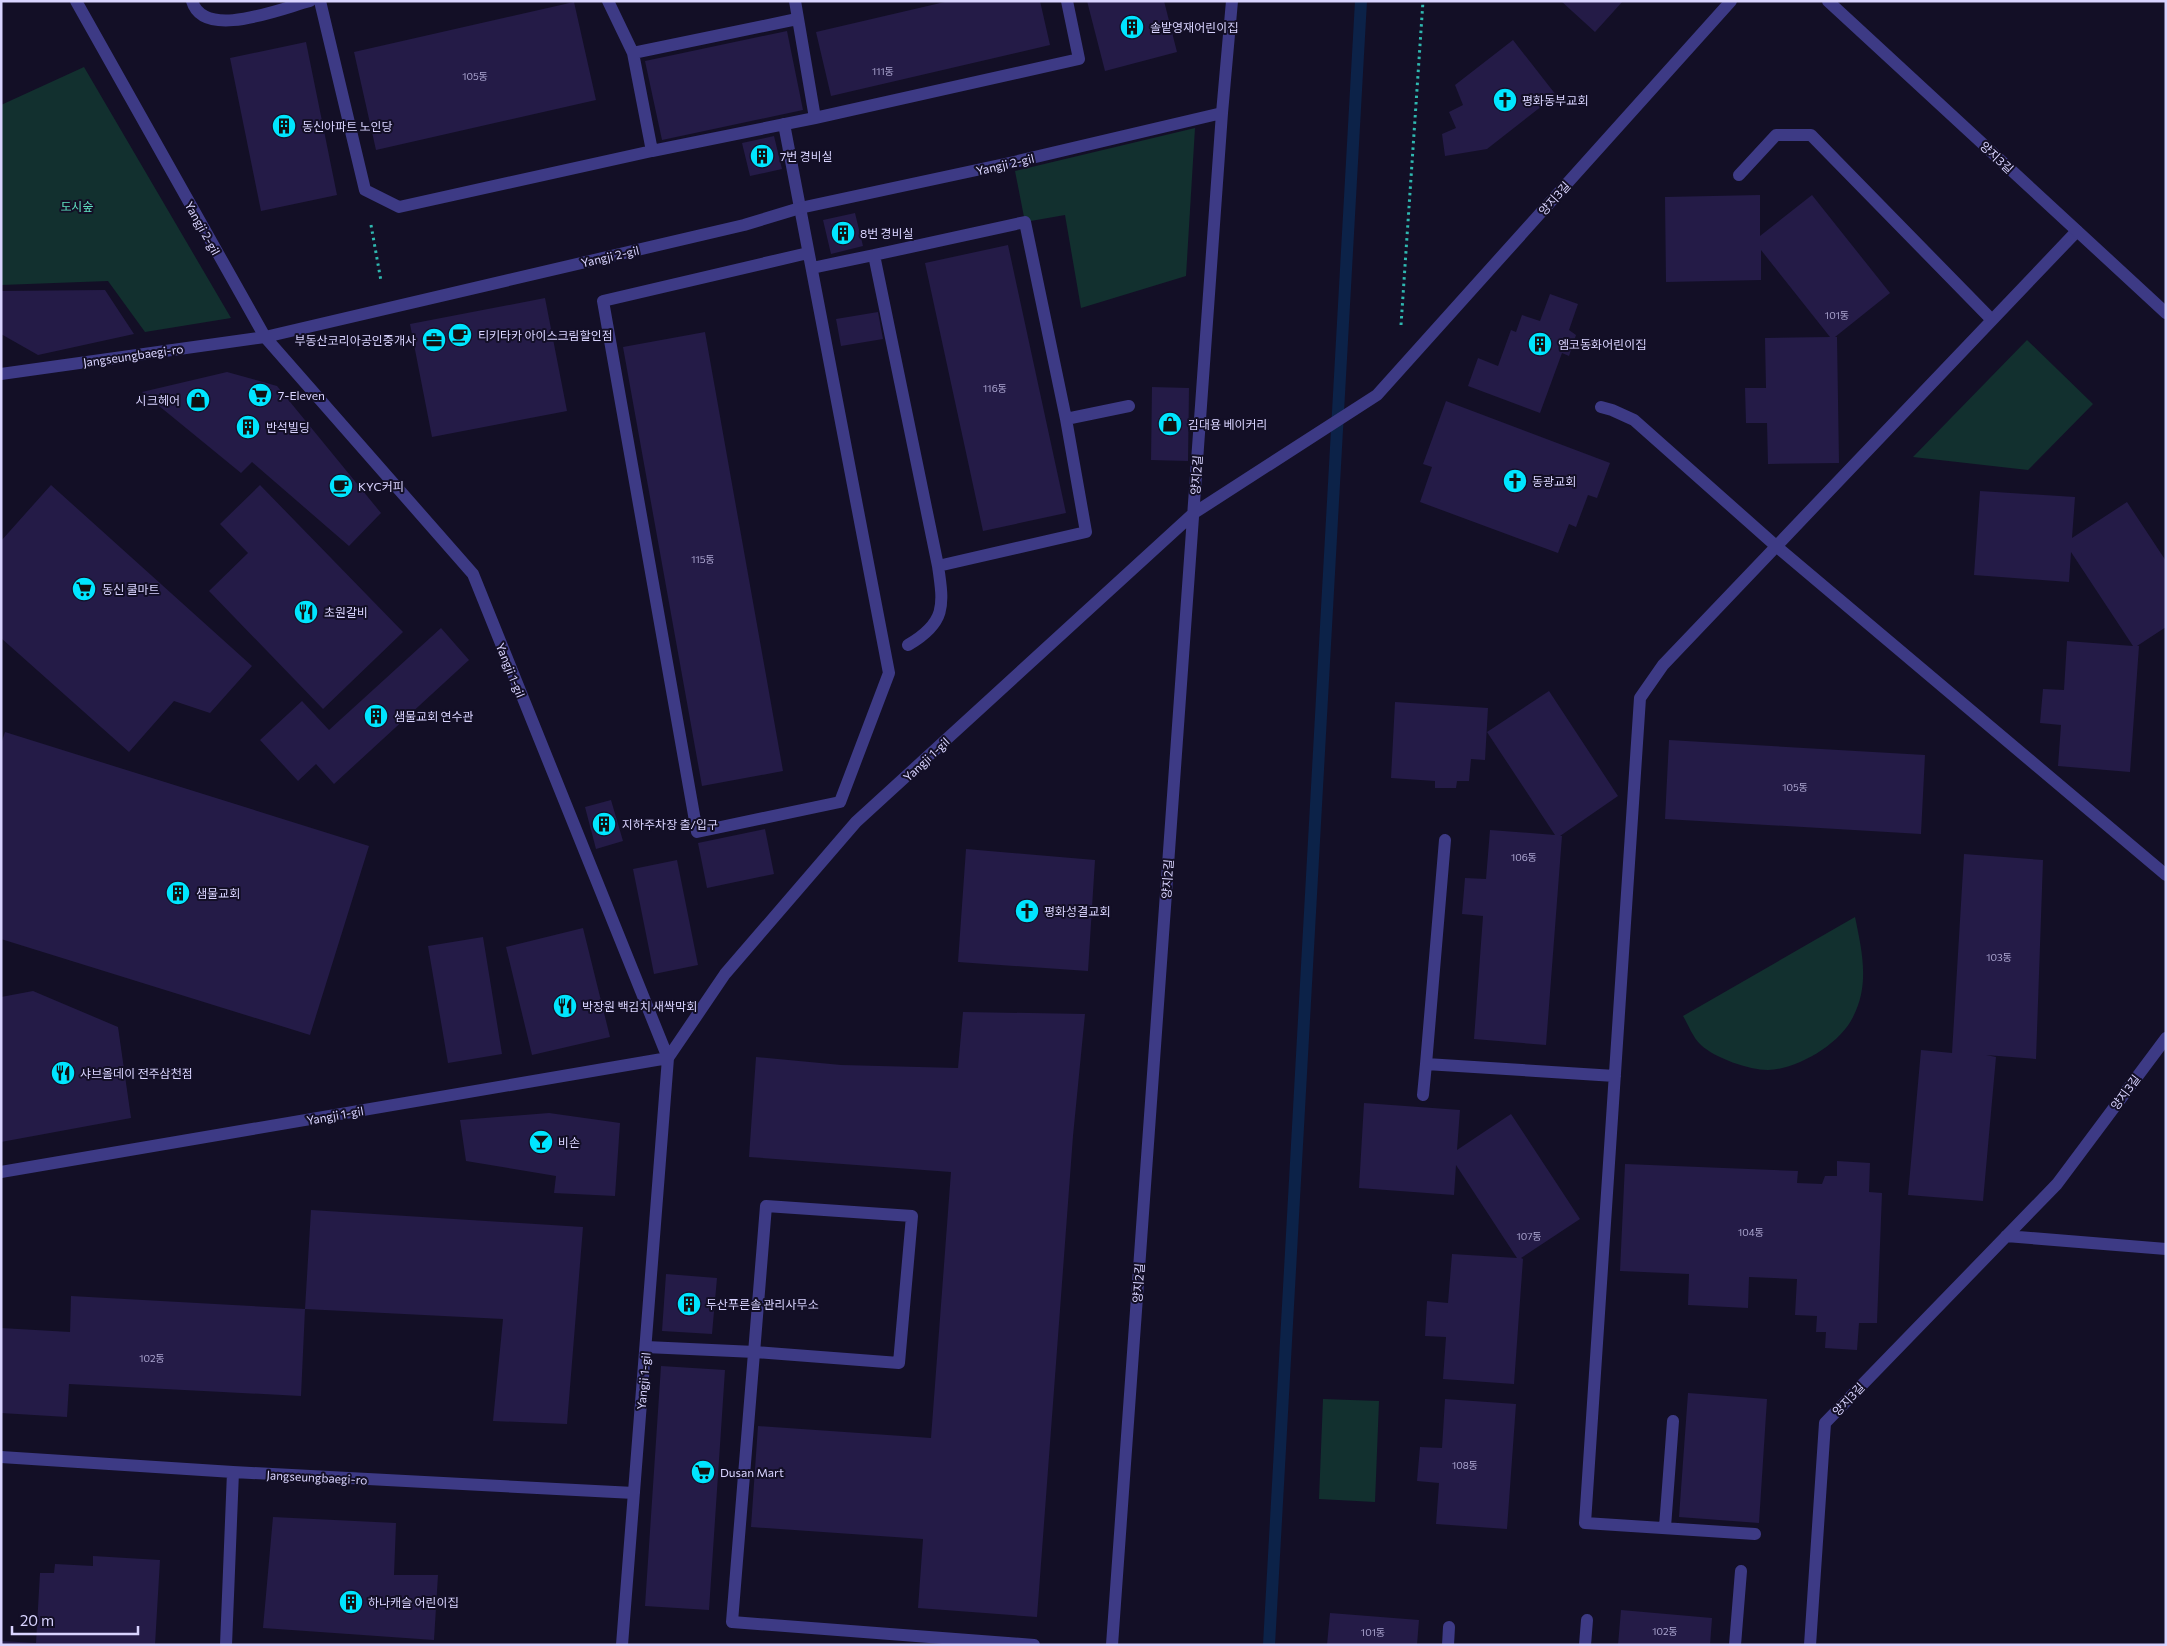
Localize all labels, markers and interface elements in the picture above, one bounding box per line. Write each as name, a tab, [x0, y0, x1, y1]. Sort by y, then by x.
building icon: 솔밭영재어린이집	[1119, 14, 1145, 40]
place label: 솔밭영재어린이집	[1150, 20, 1238, 34]
house number: 111동	[872, 65, 894, 77]
house number: 105동	[462, 70, 488, 82]
church icon: 평화동부교회	[1492, 87, 1518, 113]
place label: 평화동부교회	[1522, 93, 1588, 107]
building icon: 동신아파트 노인당	[271, 113, 297, 139]
place label: 동신아파트 노인당	[302, 119, 393, 133]
street label: 양지3길	[1978, 138, 2016, 176]
building icon: 7번 경비실	[749, 143, 775, 169]
place label: 7번 경비실	[780, 149, 833, 163]
street label: Yangji 2-gil	[975, 151, 1035, 177]
street label: 양지3길	[1535, 178, 1573, 218]
park label: 도시숲	[60, 199, 94, 213]
street label: Yangji 2-gil	[183, 199, 223, 257]
building icon: 8번 경비실	[830, 220, 856, 246]
place label: 8번 경비실	[860, 226, 914, 240]
street label: Yangji 2-gil	[580, 243, 640, 269]
house number: 101동	[1825, 309, 1849, 321]
cafe icon: 티키타카 아이스크림할인점	[447, 322, 473, 348]
office icon: 부동산코리아공인중개사	[421, 327, 447, 353]
place label: 티키타카 아이스크림할인점	[478, 328, 613, 342]
building icon: 엠코동화어린이집	[1527, 331, 1553, 357]
place label: 부동산코리아공인중개사	[295, 333, 416, 347]
place label: 엠코동화어린이집	[1558, 337, 1646, 351]
street label: Jangseungbaegi-ro	[82, 341, 184, 370]
supermarket icon: 7-Eleven	[247, 382, 273, 408]
house number: 116동	[983, 382, 1007, 394]
shop icon: 시크헤어	[185, 387, 211, 413]
place label: 7-Eleven	[278, 388, 325, 402]
place label: 시크헤어	[136, 393, 180, 407]
shop icon: 김대용 베이커리	[1157, 411, 1183, 437]
building icon: 반석빌딩	[235, 414, 261, 440]
place label: 김대용 베이커리	[1188, 417, 1268, 431]
place label: 반석빌딩	[266, 420, 310, 434]
street label: 양지2길	[1188, 455, 1204, 495]
church icon: 동광교회	[1502, 468, 1528, 494]
cafe icon: KYC커피	[328, 473, 354, 499]
place label: 동광교회	[1532, 474, 1576, 488]
place label: KYC커피	[358, 479, 404, 493]
house number: 115동	[691, 553, 715, 565]
supermarket icon: 동신 쿨마트	[71, 576, 97, 602]
place label: 동신 쿨마트	[102, 582, 160, 596]
restaurant icon: 초원갈비	[293, 599, 319, 625]
place label: 초원갈비	[324, 605, 368, 619]
street label: Yangji 1-gil	[494, 641, 528, 699]
building icon: 샘물교회 연수관	[363, 703, 389, 729]
place label: 샘물교회 연수관	[394, 709, 474, 723]
street label: Yangji 1-gil	[900, 734, 952, 784]
house number: 105동	[1782, 781, 1808, 793]
building icon: 지하주차장 출/입구	[591, 811, 617, 837]
place label: 지하주차장 출/입구	[622, 817, 718, 831]
house number: 106동	[1511, 851, 1537, 863]
street label: 양지2길	[1159, 859, 1175, 899]
building icon: 샘물교회	[165, 880, 191, 906]
place label: 샘물교회	[196, 886, 240, 900]
church icon: 평화성결교회	[1014, 898, 1040, 924]
place label: 평화성결교회	[1044, 904, 1110, 918]
house number: 103동	[1986, 951, 2012, 963]
restaurant icon: 박장원 백김치 새싹막회	[552, 993, 578, 1019]
place label: 박장원 백김치 새싹막회	[582, 999, 697, 1013]
restaurant icon: 샤브올데이 전주삼천점	[50, 1060, 76, 1086]
place label: 샤브올데이 전주삼천점	[80, 1066, 193, 1080]
street label: 양지3길	[2107, 1072, 2143, 1112]
street label: Yangji 1-gil	[305, 1103, 365, 1127]
bar icon: 비손	[528, 1129, 554, 1155]
place label: 비손	[558, 1135, 580, 1149]
house number: 104동	[1738, 1226, 1764, 1238]
house number: 107동	[1516, 1230, 1542, 1242]
street label: 양지2길	[1130, 1263, 1146, 1303]
building icon: 두산푸른솔 관리사무소	[676, 1291, 702, 1317]
place label: 두산푸른솔 관리사무소	[706, 1297, 819, 1311]
house number: 102동	[139, 1352, 165, 1364]
street label: Yangji 1-gil	[634, 1352, 652, 1410]
street label: 양지3길	[1829, 1380, 1867, 1418]
supermarket icon: Dusan Mart	[690, 1459, 716, 1485]
house number: 108동	[1452, 1459, 1478, 1471]
place label: Dusan Mart	[720, 1465, 784, 1479]
street label: Jangseungbaegi-ro	[266, 1467, 368, 1488]
building icon: 하나캐슬 어린이집	[338, 1589, 364, 1615]
place label: 하나캐슬 어린이집	[368, 1595, 459, 1609]
scale bar	[12, 1604, 139, 1636]
text: 20 m	[20, 1611, 54, 1629]
house number: 102동	[1652, 1625, 1678, 1637]
house number: 101동	[1361, 1626, 1385, 1638]

